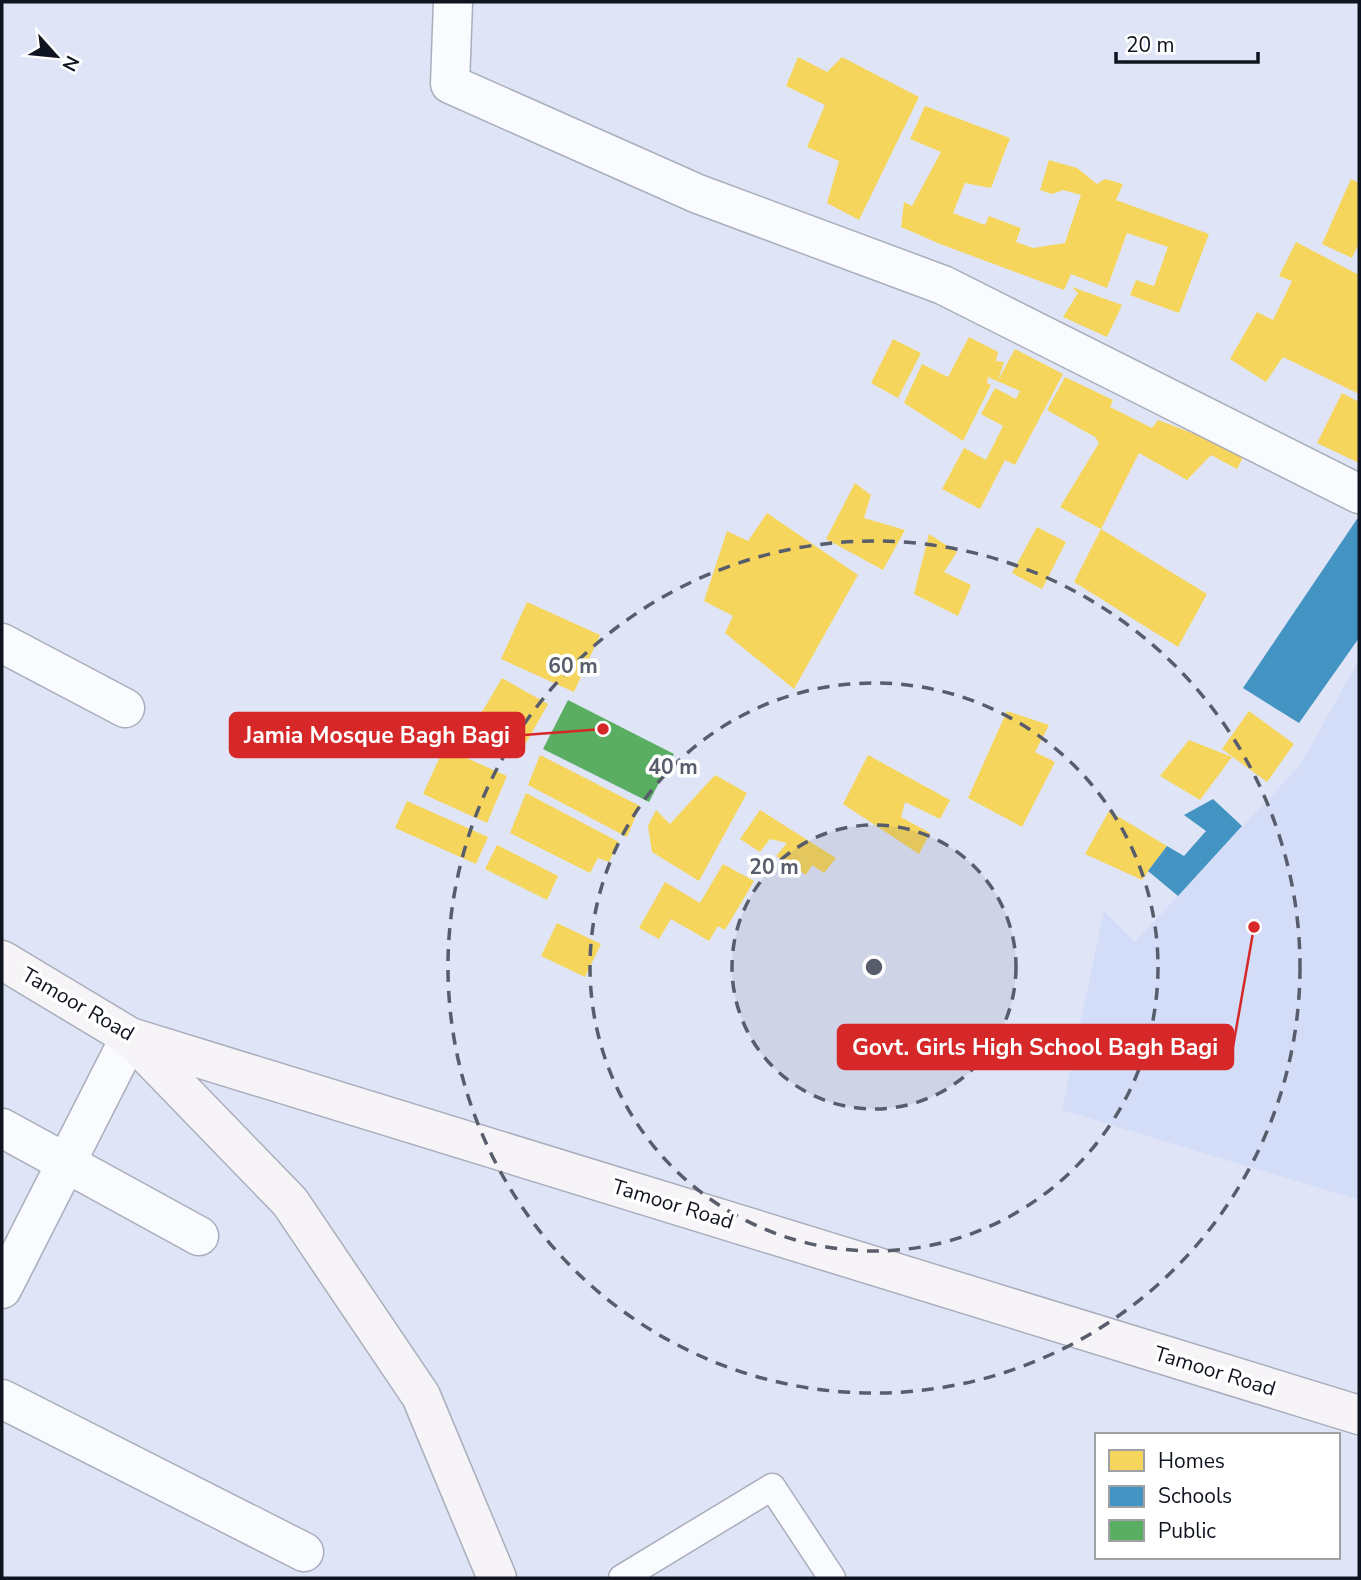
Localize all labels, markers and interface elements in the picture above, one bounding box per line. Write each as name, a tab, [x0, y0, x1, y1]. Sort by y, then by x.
north arrow	[21, 21, 91, 91]
scale bar	[1116, 21, 1258, 65]
text: 20 m	[1126, 31, 1175, 59]
text: N	[55, 51, 85, 76]
text: 60 m	[548, 652, 598, 680]
callout: Jamia Mosque Bagh Bagi	[230, 713, 524, 757]
text: Jamia Mosque Bagh Bagi	[243, 720, 510, 751]
text: 40 m	[648, 753, 698, 781]
text: 20 m	[749, 853, 799, 881]
centre of rings	[862, 955, 886, 979]
street label: Tamoor Road	[17, 961, 139, 1047]
callout: Govt. Girls High School Bagh Bagi	[838, 1025, 1233, 1069]
text: Govt. Girls High School Bagh Bagi	[852, 1032, 1218, 1063]
street label: Tamoor Road	[609, 1172, 737, 1236]
street label: Tamoor Road	[1151, 1339, 1279, 1403]
legend	[1095, 1433, 1340, 1559]
text: Homes	[1158, 1447, 1225, 1475]
text: Schools	[1158, 1482, 1232, 1510]
text: Public	[1158, 1517, 1216, 1545]

